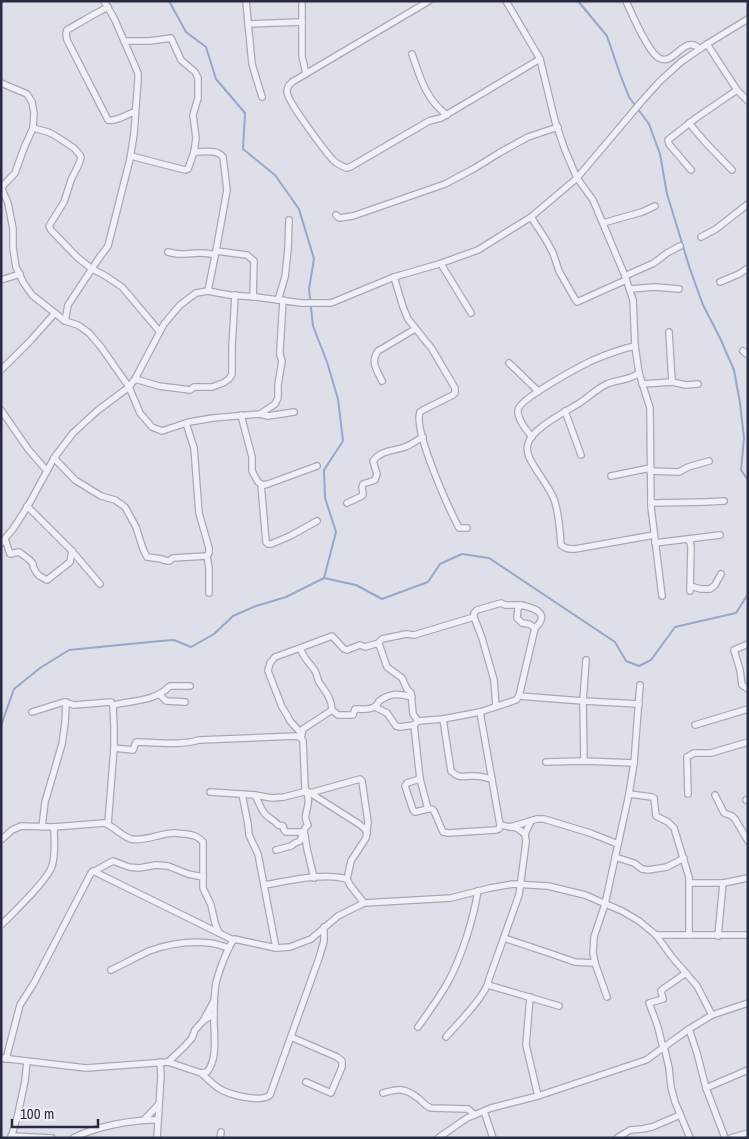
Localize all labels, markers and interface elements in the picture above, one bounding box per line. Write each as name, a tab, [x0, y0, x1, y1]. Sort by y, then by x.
scale bar	[12, 1096, 99, 1128]
text: 100 m	[20, 1103, 54, 1124]

